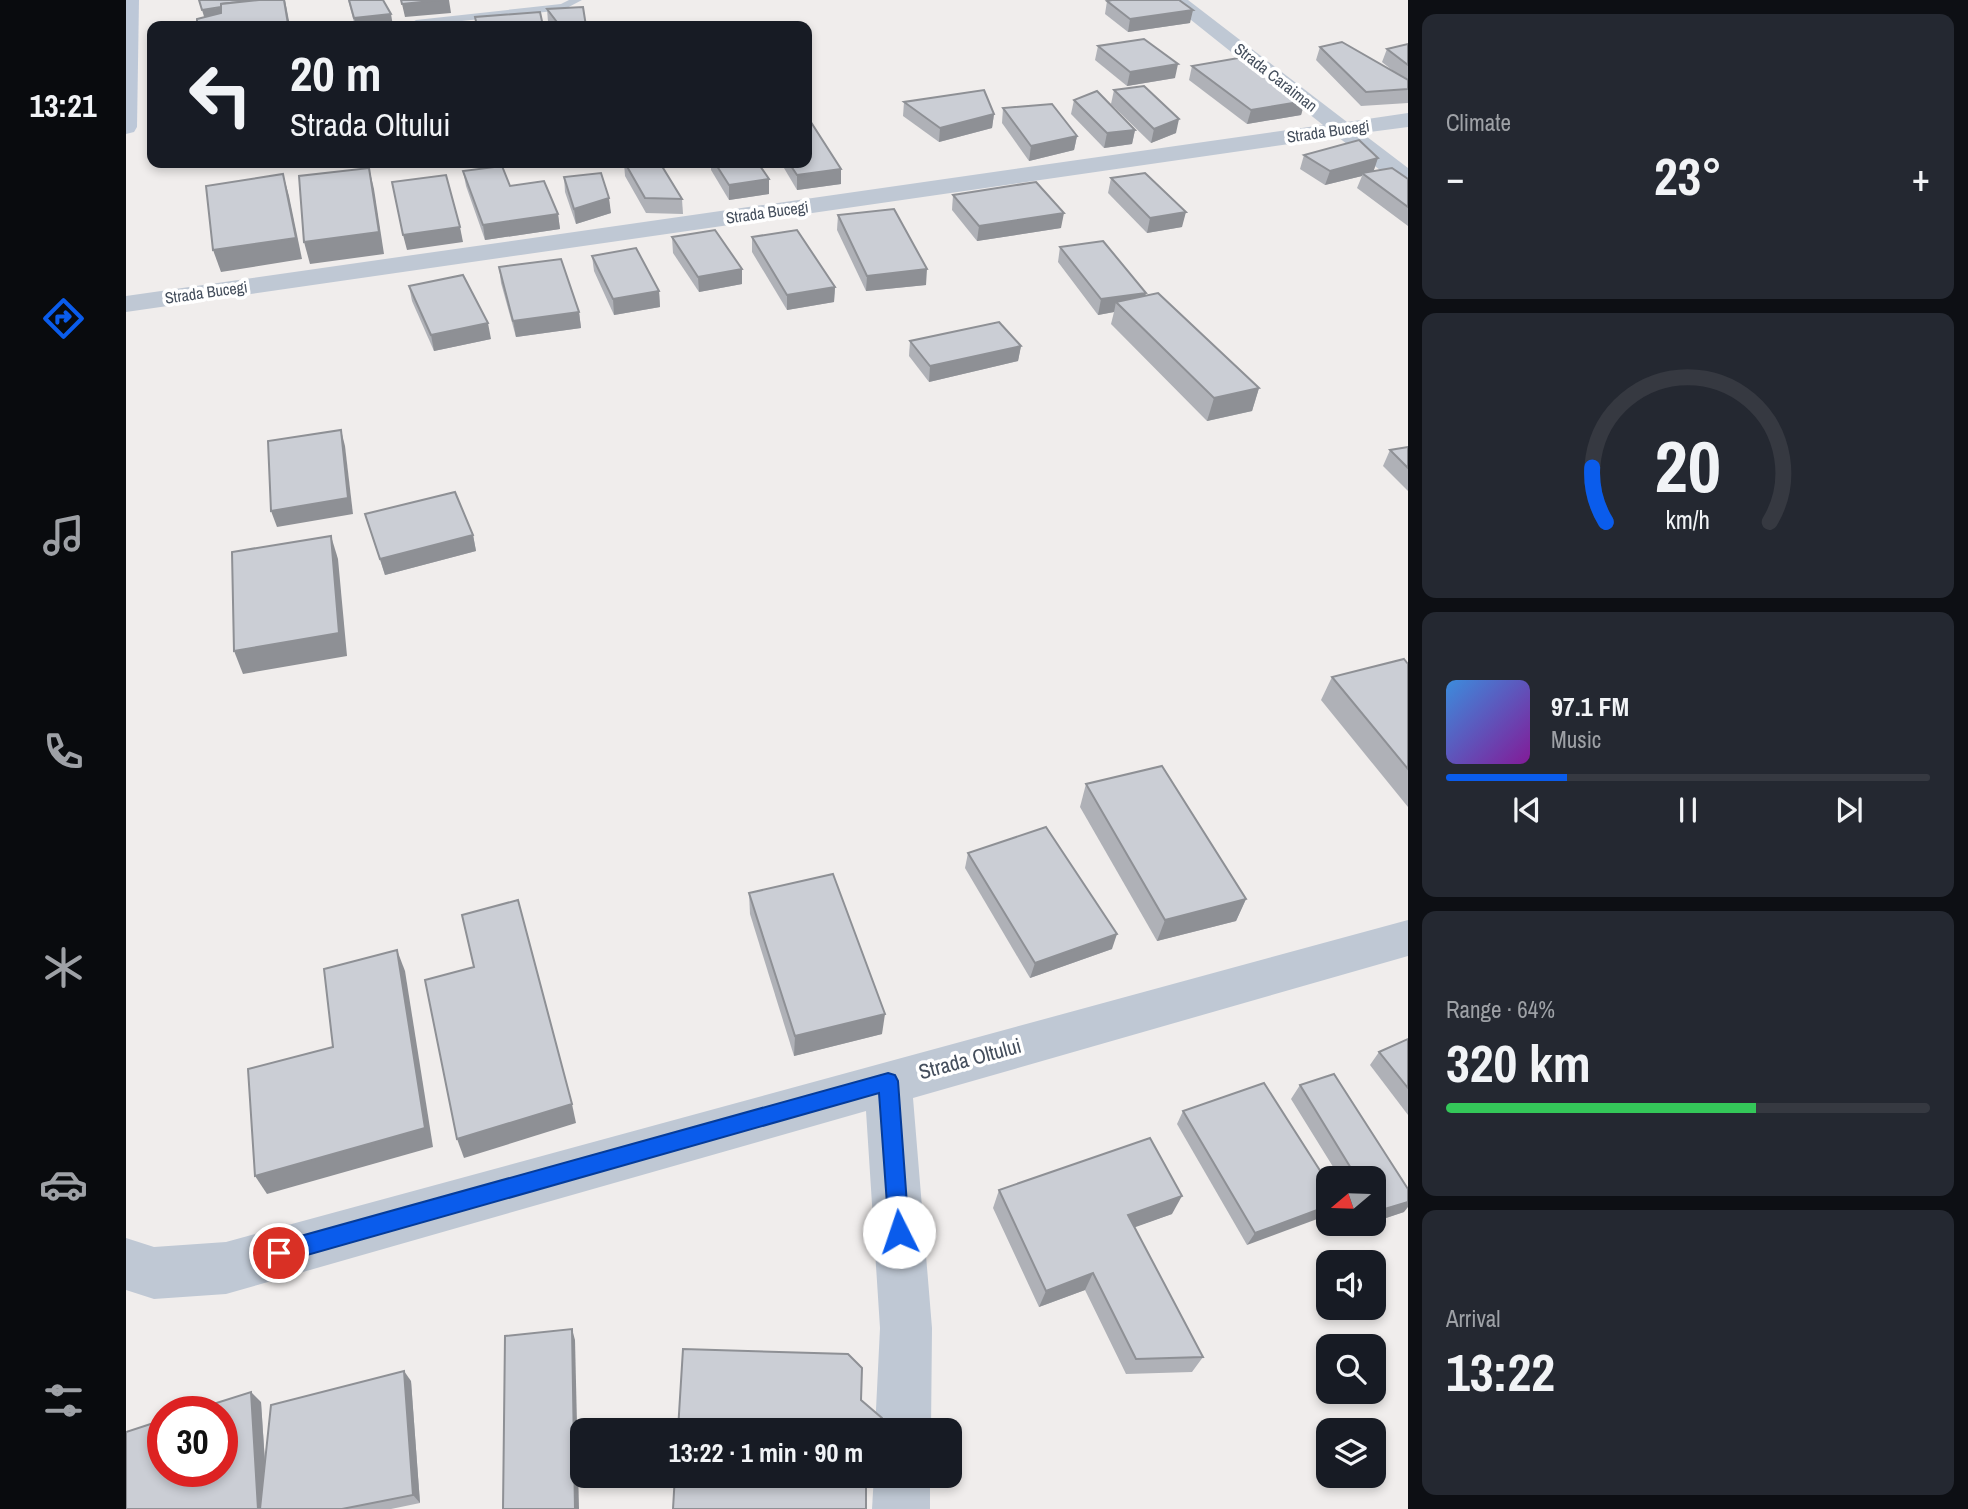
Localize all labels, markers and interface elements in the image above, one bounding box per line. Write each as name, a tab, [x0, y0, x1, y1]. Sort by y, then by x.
street label: Strada Caraiman	[1230, 38, 1322, 116]
text: 20 m	[290, 40, 382, 106]
icon: left	[175, 49, 266, 140]
text: 13:21	[29, 84, 97, 127]
text: Strada Oltului	[290, 103, 450, 146]
text: Climate	[1446, 107, 1511, 138]
street label: Strada Bucegi	[1285, 114, 1371, 148]
text: 23°	[1654, 141, 1722, 211]
text: −	[1446, 152, 1464, 203]
text: +	[1912, 152, 1930, 203]
street label: Strada Bucegi	[724, 195, 810, 229]
street label: Strada Bucegi	[163, 275, 249, 309]
icon: directions	[39, 294, 88, 343]
text: 20	[1655, 417, 1721, 515]
text: km/h	[1666, 502, 1710, 536]
icon: music	[39, 511, 88, 560]
text: 97.1 FM	[1551, 689, 1629, 724]
text: Music	[1551, 724, 1601, 755]
icon: phone	[39, 727, 88, 776]
icon: previous	[1508, 791, 1546, 829]
icon: pause	[1669, 791, 1707, 829]
icon: next	[1830, 791, 1868, 829]
icon: climate	[39, 943, 88, 992]
text: Range · 64%	[1446, 994, 1555, 1025]
text: 320 km	[1446, 1028, 1591, 1098]
street label: Strada Oltului	[915, 1031, 1024, 1086]
icon: car	[39, 1160, 88, 1209]
north arrow	[1316, 1166, 1386, 1236]
map controls	[1316, 1166, 1386, 1488]
position arrow	[862, 1195, 936, 1269]
pin	[249, 1223, 309, 1283]
icon: arrive	[260, 1234, 298, 1272]
button: sound	[1316, 1250, 1386, 1320]
text: Arrival	[1446, 1303, 1501, 1334]
button: search	[1316, 1334, 1386, 1404]
text: 13:22	[1446, 1337, 1555, 1407]
icon: filters	[39, 1376, 88, 1425]
speed limit sign: 30	[147, 1396, 238, 1487]
button: layers	[1316, 1418, 1386, 1488]
text: 13:22 · 1 min · 90 m	[669, 1435, 863, 1470]

